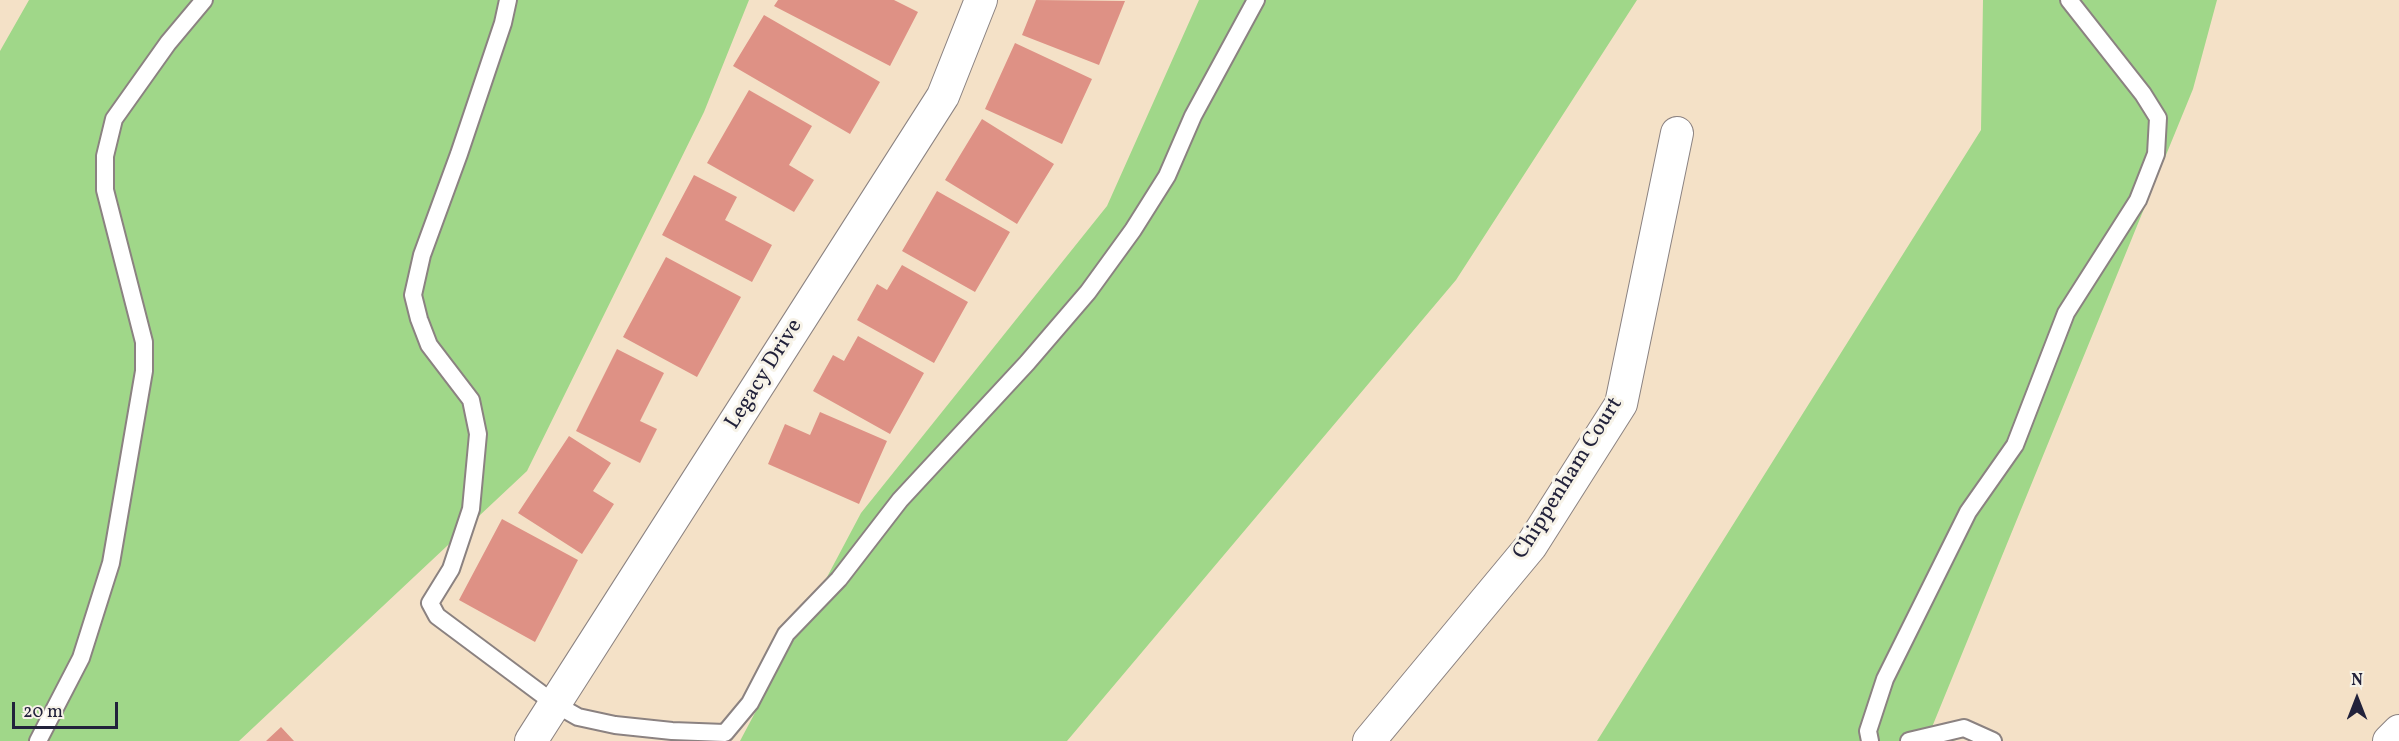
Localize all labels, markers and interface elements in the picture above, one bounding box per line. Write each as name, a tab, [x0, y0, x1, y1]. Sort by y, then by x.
street label: Legacy Drive	[721, 315, 809, 435]
street label: Chippenham Court	[1508, 393, 1630, 565]
north arrow	[2327, 669, 2387, 729]
text: N	[2351, 670, 2363, 692]
scale bar	[15, 690, 122, 728]
text: 20 m	[23, 700, 63, 725]

